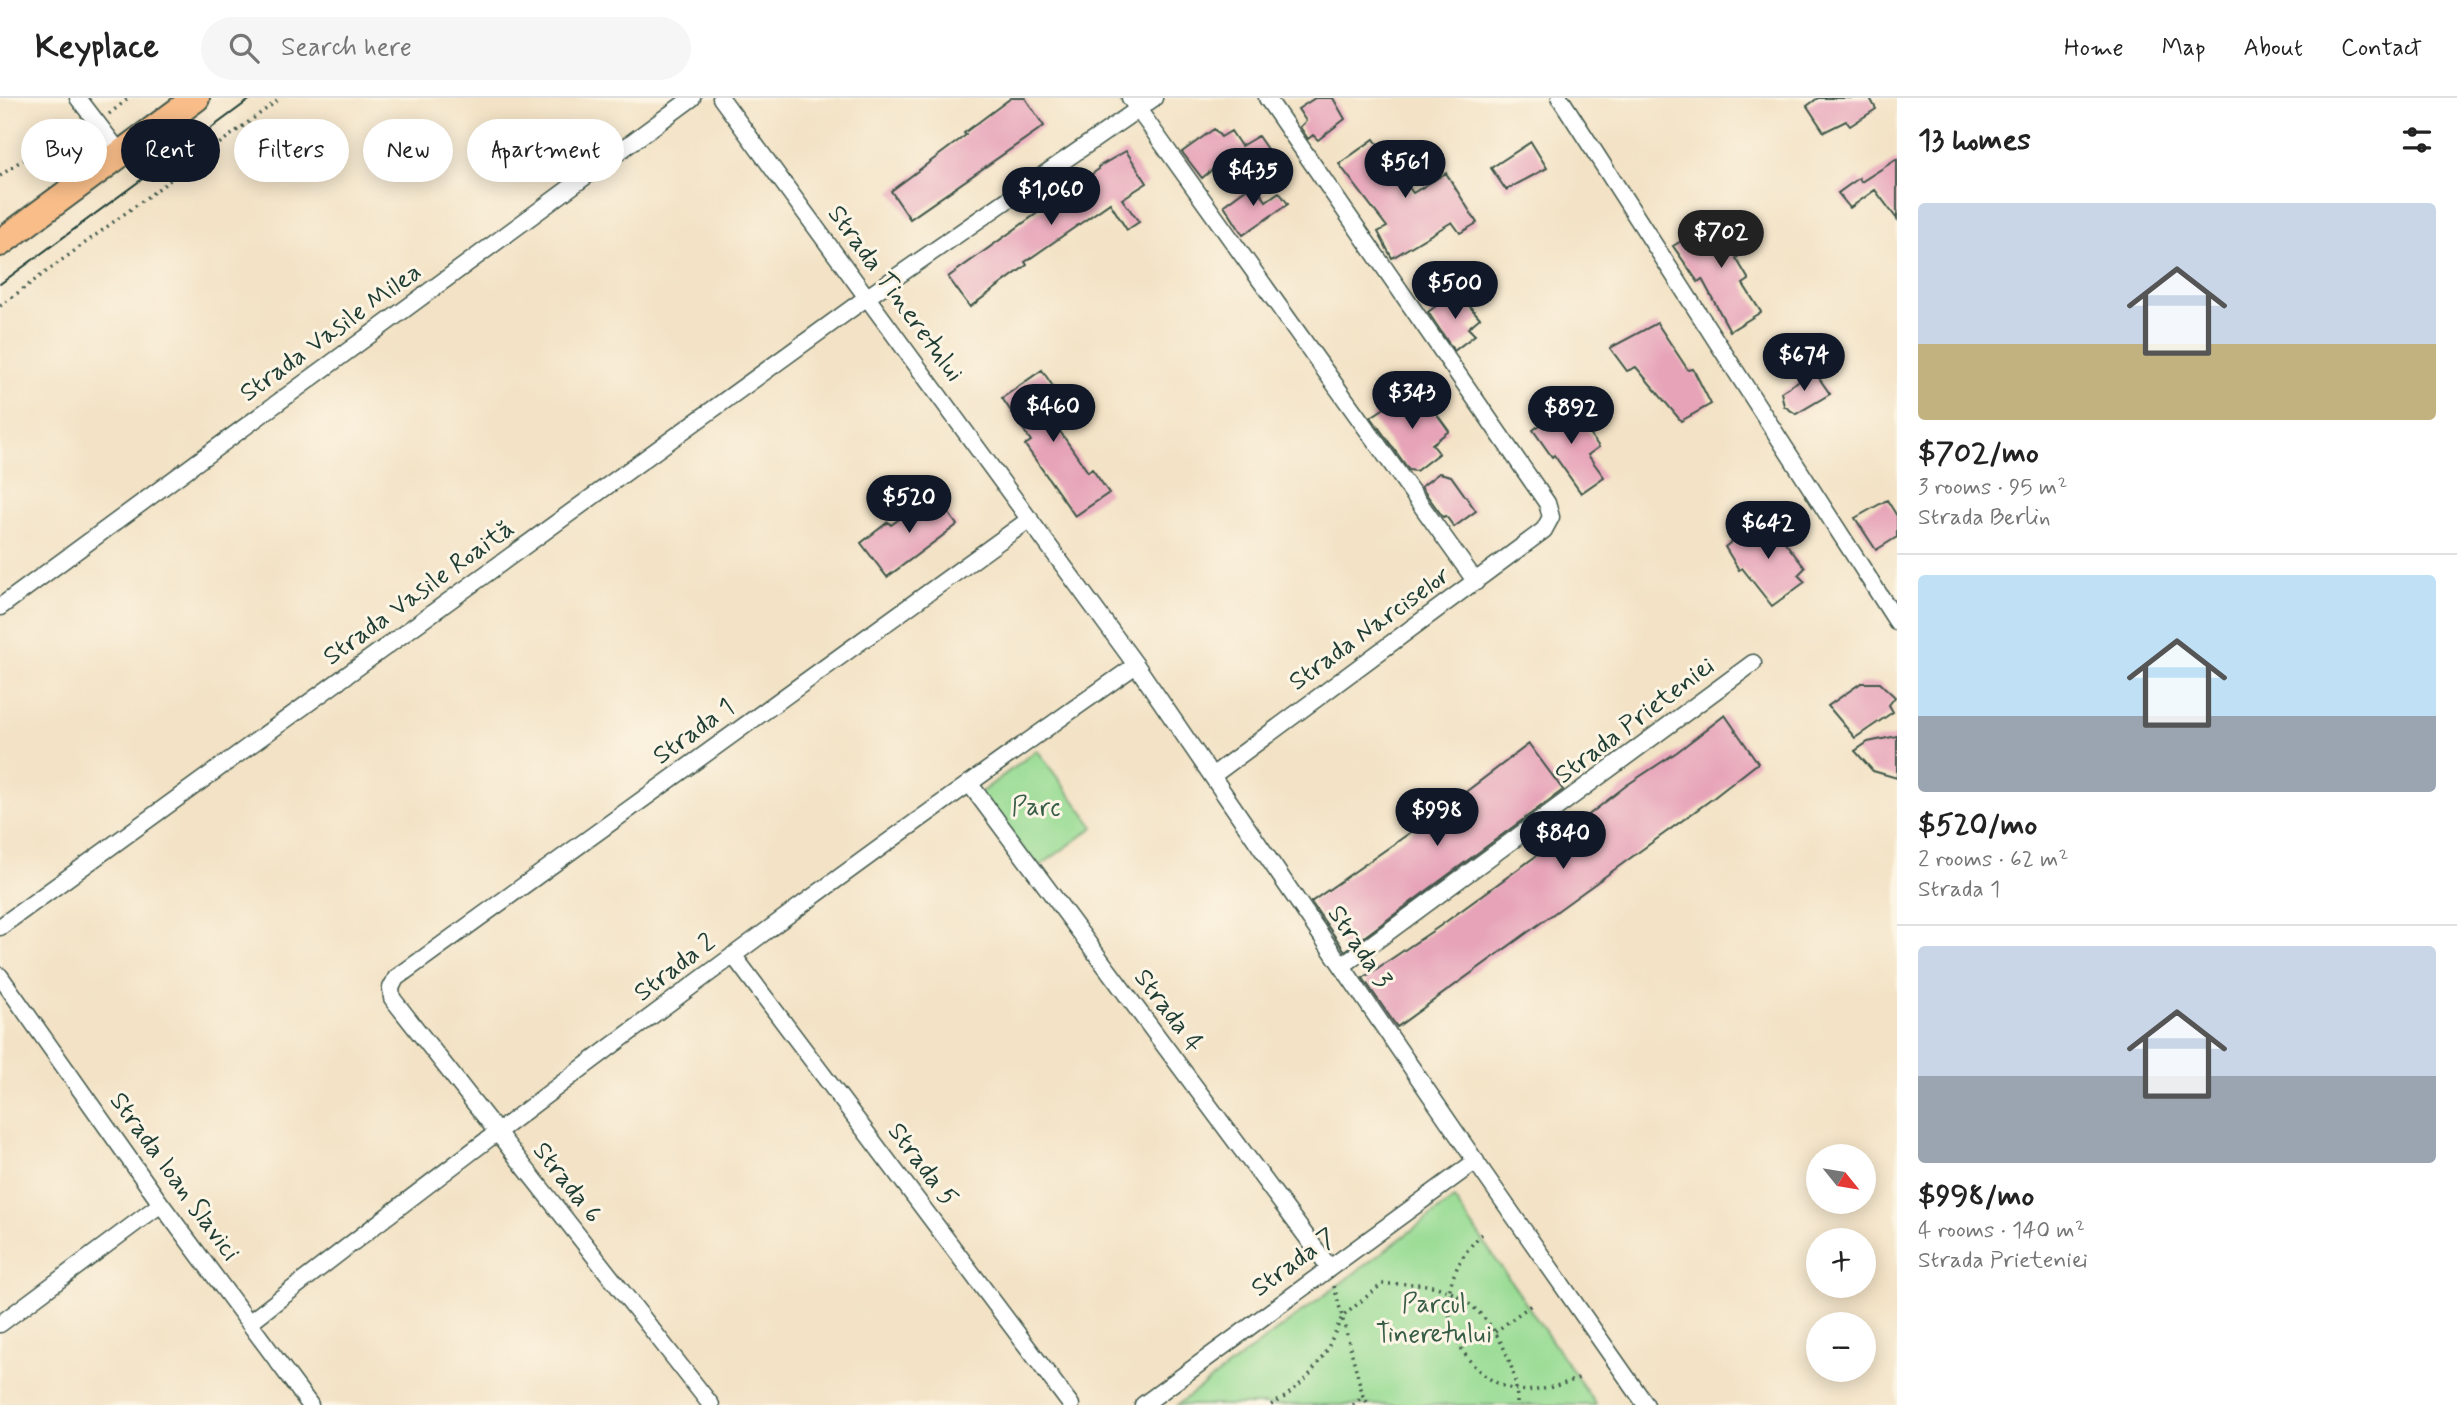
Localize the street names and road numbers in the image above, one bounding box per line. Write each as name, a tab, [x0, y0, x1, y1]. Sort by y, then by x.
street label: Strada Tineretului	[819, 199, 971, 389]
street label: Strada Vasile Milea	[233, 256, 429, 410]
street label: Strada Vasile Roaită	[317, 512, 521, 674]
street label: Strada Narciselor	[1282, 559, 1458, 699]
street label: Strada Prieteniei	[1548, 650, 1722, 792]
street label: Strada 1	[646, 691, 742, 773]
street label: Strada 3	[1319, 899, 1399, 995]
street label: Strada 2	[627, 926, 723, 1010]
street label: Strada 4	[1125, 962, 1211, 1060]
street label: Strada Ioan Slavici	[101, 1086, 247, 1268]
street label: Strada 5	[879, 1116, 965, 1214]
street label: Strada 6	[524, 1135, 610, 1231]
street label: Strada 7	[1245, 1221, 1343, 1305]

